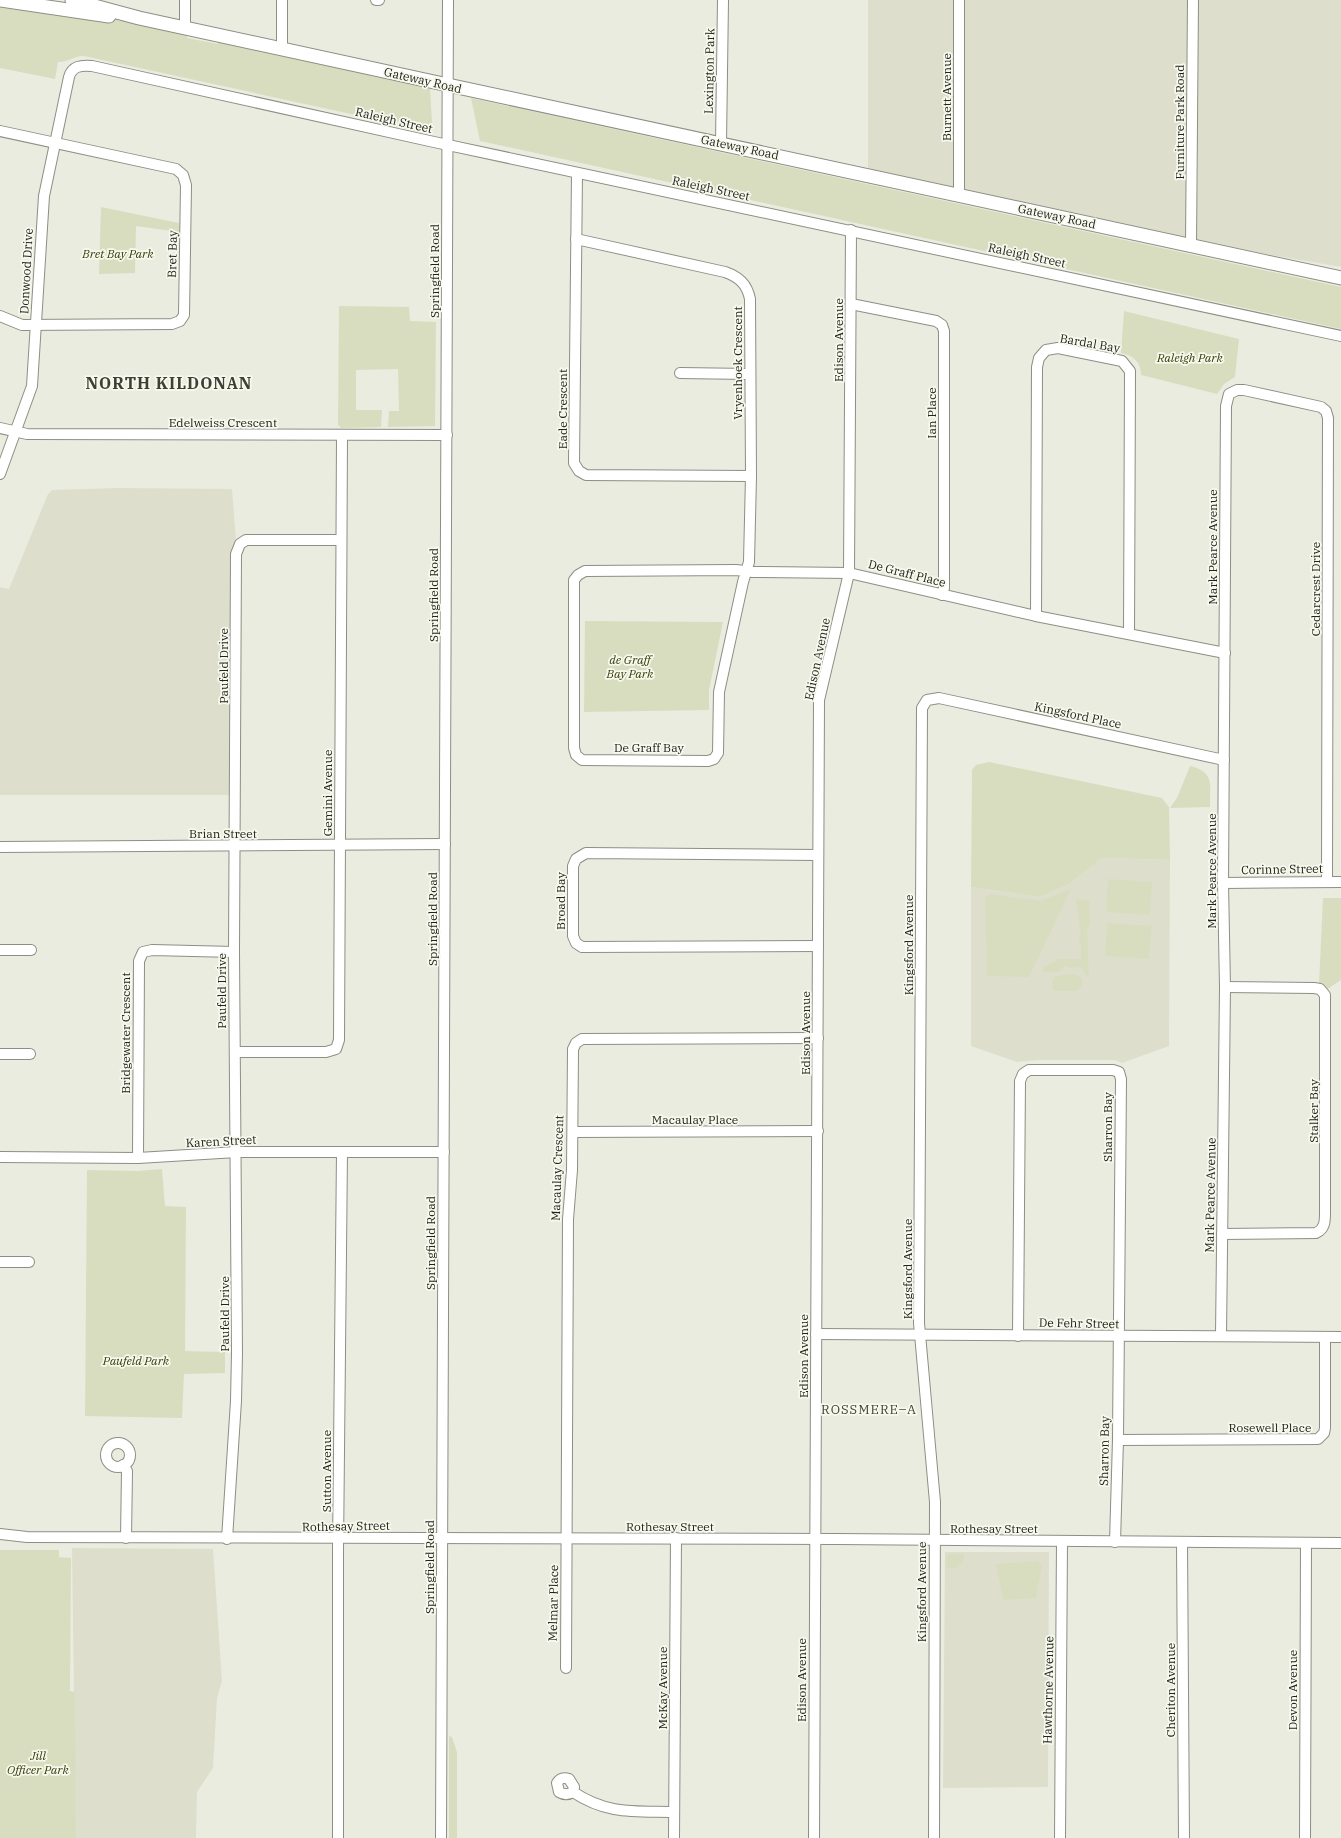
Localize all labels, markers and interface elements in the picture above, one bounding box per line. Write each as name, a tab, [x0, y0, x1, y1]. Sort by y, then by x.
street label: Lexington Park	[701, 28, 717, 114]
street label: Burnett Avenue	[939, 53, 954, 141]
street label: Gateway Road	[383, 64, 463, 96]
street label: Furniture Park Road	[1172, 64, 1187, 180]
street label: Raleigh Street	[354, 104, 434, 136]
street label: Gateway Road	[700, 131, 780, 163]
street label: Raleigh Street	[671, 172, 751, 204]
street label: Gateway Road	[1017, 200, 1097, 232]
street label: Springfield Road	[427, 224, 442, 318]
street label: Donwood Drive	[16, 228, 36, 314]
street label: Bret Bay	[164, 229, 180, 278]
street label: Raleigh Street	[987, 239, 1067, 271]
park label: Bret Bay Park	[81, 246, 154, 261]
street label: Edison Avenue	[831, 298, 846, 382]
street label: Vryenhoek Crescent	[730, 306, 745, 420]
street label: Bardal Bay	[1059, 330, 1122, 356]
park label: Raleigh Park	[1156, 350, 1224, 365]
street label: Eade Crescent	[555, 369, 570, 449]
district label: NORTH KILDONAN	[85, 373, 253, 393]
street label: Ian Place	[924, 387, 939, 439]
street label: Edelweiss Crescent	[169, 415, 277, 430]
street label: Mark Pearce Avenue	[1205, 489, 1220, 605]
street label: Cedarcrest Drive	[1308, 542, 1323, 636]
street label: Springfield Road	[426, 548, 441, 642]
street label: De Graff Place	[867, 556, 947, 590]
street label: Edison Avenue	[801, 616, 833, 702]
street label: Paufeld Drive	[216, 628, 231, 704]
park label: de Graff Bay Park	[606, 652, 654, 681]
street label: Kingsford Place	[1033, 698, 1123, 732]
street label: De Graff Bay	[614, 740, 685, 755]
street label: Gemini Avenue	[320, 750, 335, 836]
street label: Mark Pearce Avenue	[1204, 813, 1219, 929]
street label: Brian Street	[189, 826, 257, 841]
street label: Corinne Street	[1241, 861, 1323, 877]
street label: Springfield Road	[425, 872, 440, 966]
street label: Broad Bay	[553, 872, 568, 930]
street label: Kingsford Avenue	[901, 895, 916, 995]
street label: Paufeld Drive	[214, 953, 229, 1029]
street label: Bridgewater Crescent	[118, 972, 133, 1094]
street label: Edison Avenue	[798, 991, 813, 1075]
street label: Stalker Bay	[1306, 1079, 1321, 1143]
street label: Sharron Bay	[1100, 1092, 1115, 1162]
street label: Macaulay Place	[652, 1112, 738, 1127]
street label: Macaulay Crescent	[548, 1115, 566, 1221]
street label: Karen Street	[185, 1132, 257, 1150]
street label: Mark Pearce Avenue	[1201, 1137, 1219, 1253]
street label: Springfield Road	[423, 1196, 438, 1290]
street label: Kingsford Avenue	[900, 1219, 915, 1319]
street label: Paufeld Drive	[217, 1276, 232, 1352]
street label: Edison Avenue	[796, 1314, 811, 1398]
street label: De Fehr Street	[1039, 1315, 1119, 1331]
park label: Paufeld Park	[102, 1353, 170, 1368]
district label: ROSSMERE–A	[821, 1401, 917, 1418]
street label: Sharron Bay	[1096, 1415, 1112, 1486]
street label: Rosewell Place	[1229, 1420, 1311, 1435]
street label: Sutton Avenue	[319, 1430, 334, 1512]
street label: Rothesay Street	[302, 1518, 390, 1534]
street label: Rothesay Street	[626, 1519, 714, 1534]
street label: Springfield Road	[422, 1520, 437, 1614]
street label: Rothesay Street	[950, 1521, 1038, 1536]
street label: Kingsford Avenue	[914, 1542, 929, 1642]
street label: Melmar Place	[545, 1564, 561, 1642]
street label: Hawthorne Avenue	[1040, 1636, 1056, 1744]
street label: Edison Avenue	[794, 1638, 809, 1722]
street label: Cheriton Avenue	[1163, 1643, 1178, 1737]
street label: McKay Avenue	[655, 1647, 670, 1729]
street label: Devon Avenue	[1285, 1650, 1300, 1730]
park label: Jill Officer Park	[7, 1748, 70, 1777]

